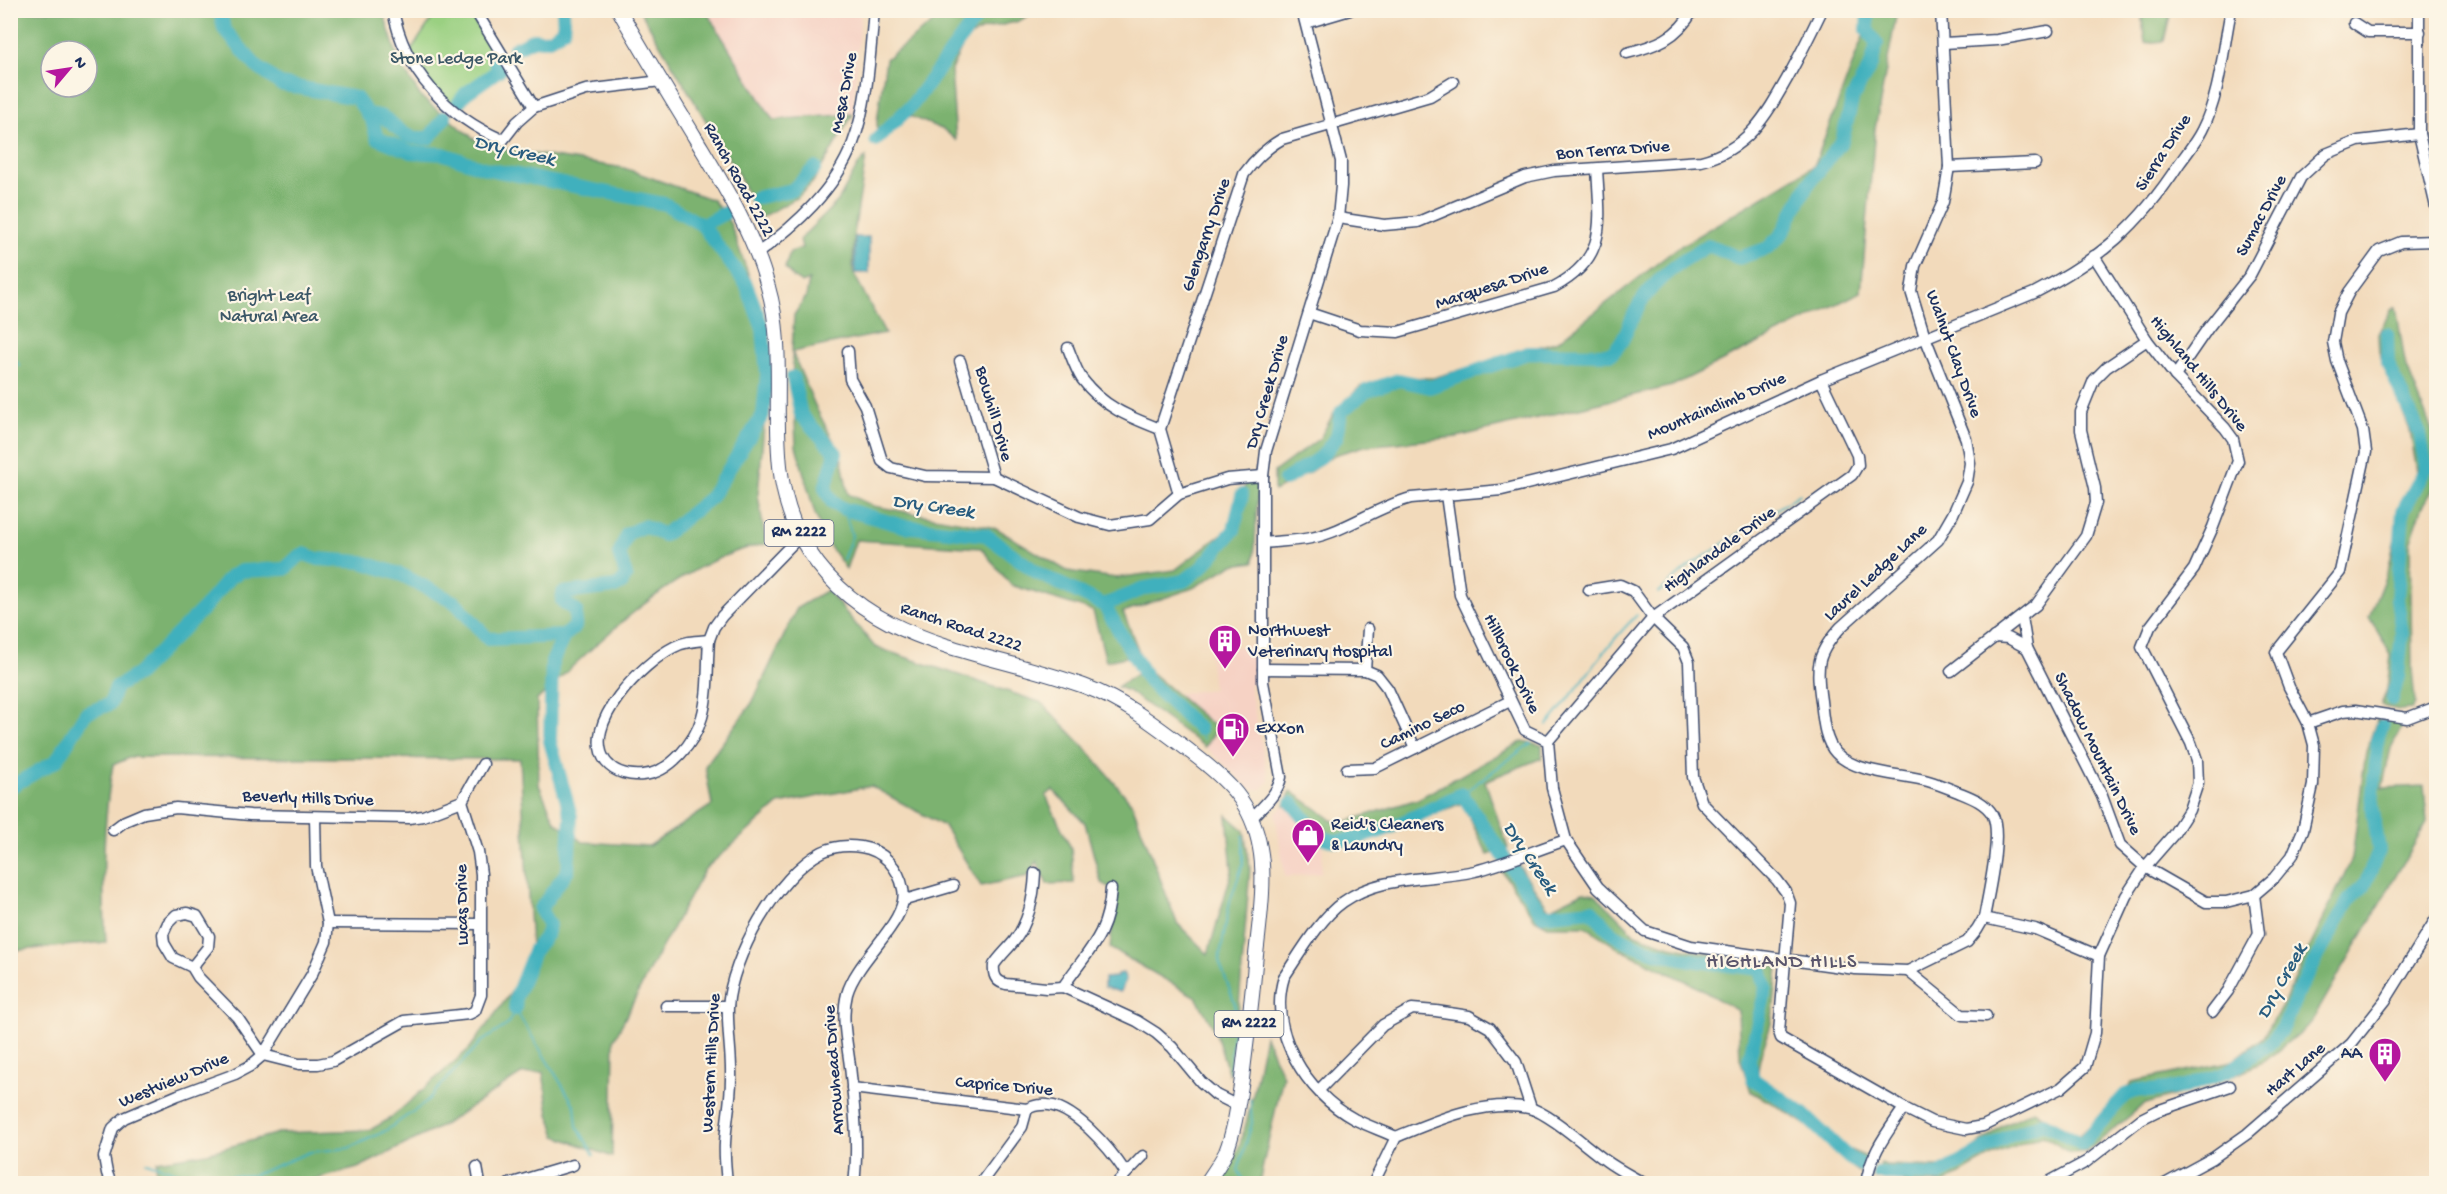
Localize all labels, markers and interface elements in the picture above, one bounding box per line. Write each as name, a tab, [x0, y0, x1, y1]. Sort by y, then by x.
north arrow	[39, 39, 99, 99]
park label: Stone Ledge Park	[390, 49, 524, 70]
street label: Mesa Drive	[827, 50, 863, 135]
text: N	[68, 54, 90, 73]
street label: Sierra Drive	[2131, 110, 2197, 196]
street label: Ranch Road 2222	[698, 119, 778, 241]
water label: Dry Creek	[471, 132, 559, 173]
street label: Bon Terra Drive	[1555, 137, 1671, 166]
street label: Sumac Drive	[2232, 171, 2293, 260]
street label: Glengarry Drive	[1178, 175, 1236, 294]
street label: Marquesa Drive	[1433, 259, 1552, 315]
park label: Bright Leaf Natural Area	[220, 286, 319, 328]
street label: Walnut Clay Drive	[1920, 287, 1986, 421]
street label: Highland Hills Drive	[2145, 312, 2252, 437]
street label: Dry Creek Drive	[1241, 332, 1294, 452]
street label: Bowhill Drive	[969, 363, 1017, 464]
street label: Mountainclimb Drive	[1645, 368, 1790, 446]
water label: Dry Creek	[891, 491, 977, 525]
street label: Highlandale Drive	[1660, 502, 1781, 598]
street label: Laurel Ledge Lane	[1820, 519, 1933, 626]
road number: RM 2222	[764, 520, 834, 546]
street label: Ranch Road 2222	[897, 598, 1025, 658]
street label: Hillbrook Drive	[1478, 611, 1544, 718]
place label: Northwest Veterinary Hospital	[1247, 621, 1393, 663]
building icon: Northwest Veterinary Hospital	[1207, 623, 1243, 670]
street label: Shadow Mountain Drive	[2048, 669, 2146, 839]
street label: Camino Seco	[1377, 696, 1469, 756]
fuel station icon: Exxon	[1215, 711, 1251, 758]
place label: Exxon	[1256, 719, 1304, 740]
street label: Beverly Hills Drive	[241, 786, 375, 812]
place label: Reid's Cleaners & Laundry	[1331, 815, 1445, 857]
shop icon: Reid's Cleaners & Laundry	[1290, 817, 1326, 864]
water label: Dry Creek	[1496, 819, 1563, 901]
street label: Lucas Drive	[452, 863, 474, 946]
water label: Dry Creek	[2253, 939, 2314, 1024]
district label: HIGHLAND HILLS	[1706, 952, 1858, 975]
street label: Western Hills Drive	[698, 992, 726, 1133]
street label: Arrowhead Drive	[820, 1004, 850, 1135]
road number: RM 2222	[1214, 1011, 1284, 1037]
building icon: AA	[2367, 1036, 2403, 1083]
street label: Hart Lane	[2262, 1038, 2331, 1102]
place label: AA	[2341, 1044, 2363, 1065]
street label: Westview Drive	[116, 1048, 233, 1114]
street label: Caprice Drive	[954, 1072, 1054, 1102]

